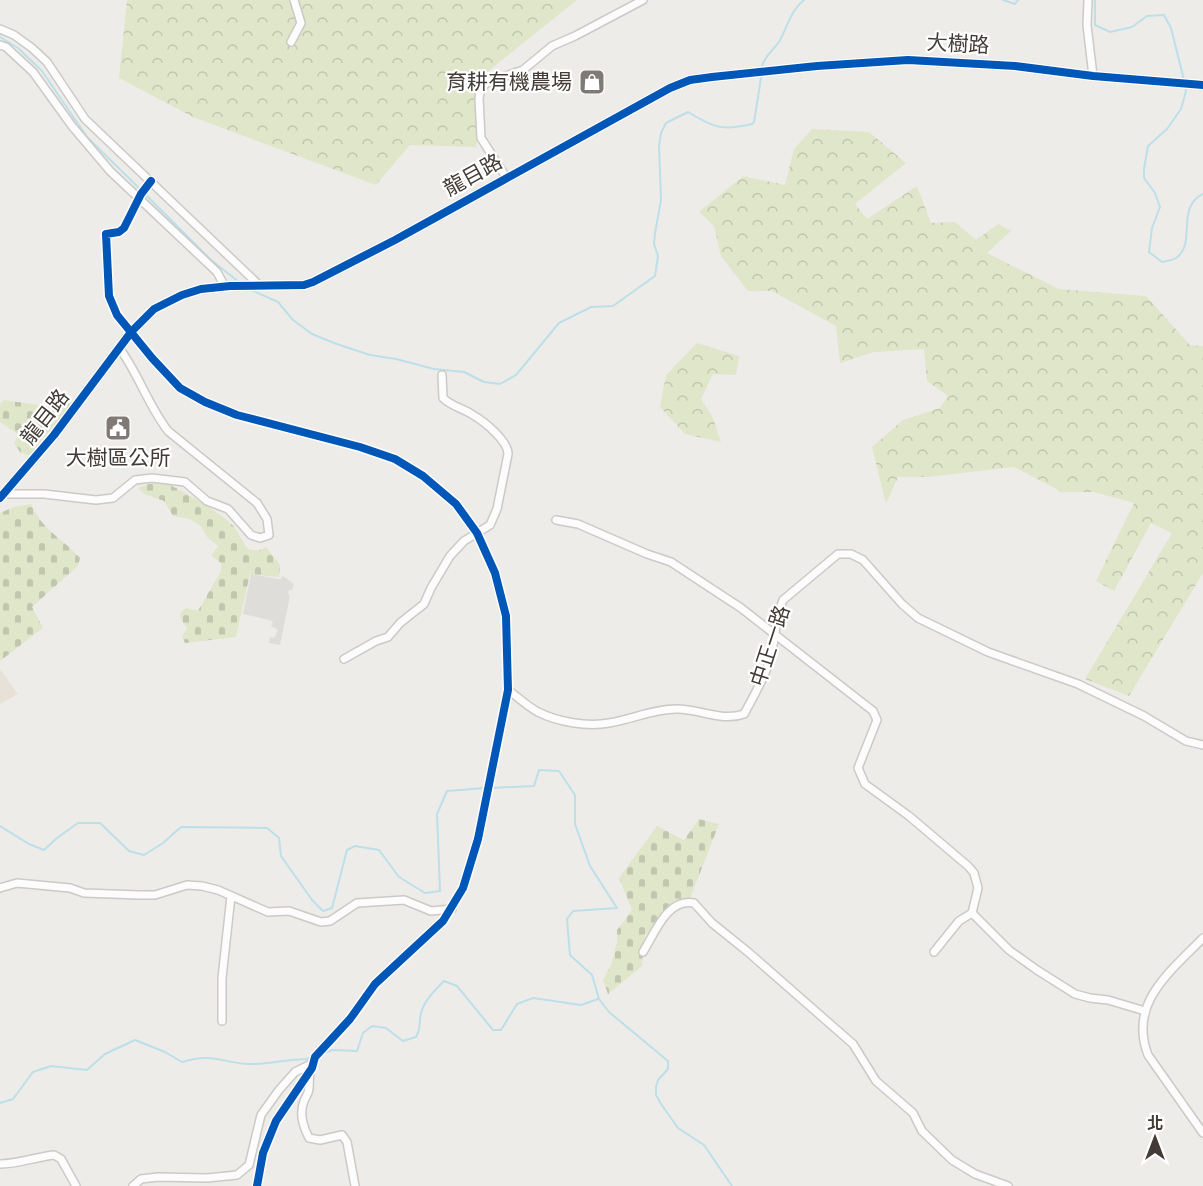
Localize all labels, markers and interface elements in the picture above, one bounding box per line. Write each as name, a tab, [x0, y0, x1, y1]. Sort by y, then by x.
street label: 大樹路	[926, 27, 990, 60]
place label: 育耕有機農場	[446, 67, 572, 96]
shop icon: 育耕有機農場	[577, 67, 607, 97]
street label: 龍目路	[438, 147, 507, 203]
street label: 龍目路	[14, 383, 75, 450]
public building icon: 大樹區公所	[103, 413, 133, 443]
place label: 大樹區公所	[66, 443, 171, 472]
street label: 中正一路	[743, 601, 796, 690]
north arrow	[1125, 1108, 1185, 1168]
text: 北	[1147, 1112, 1163, 1134]

